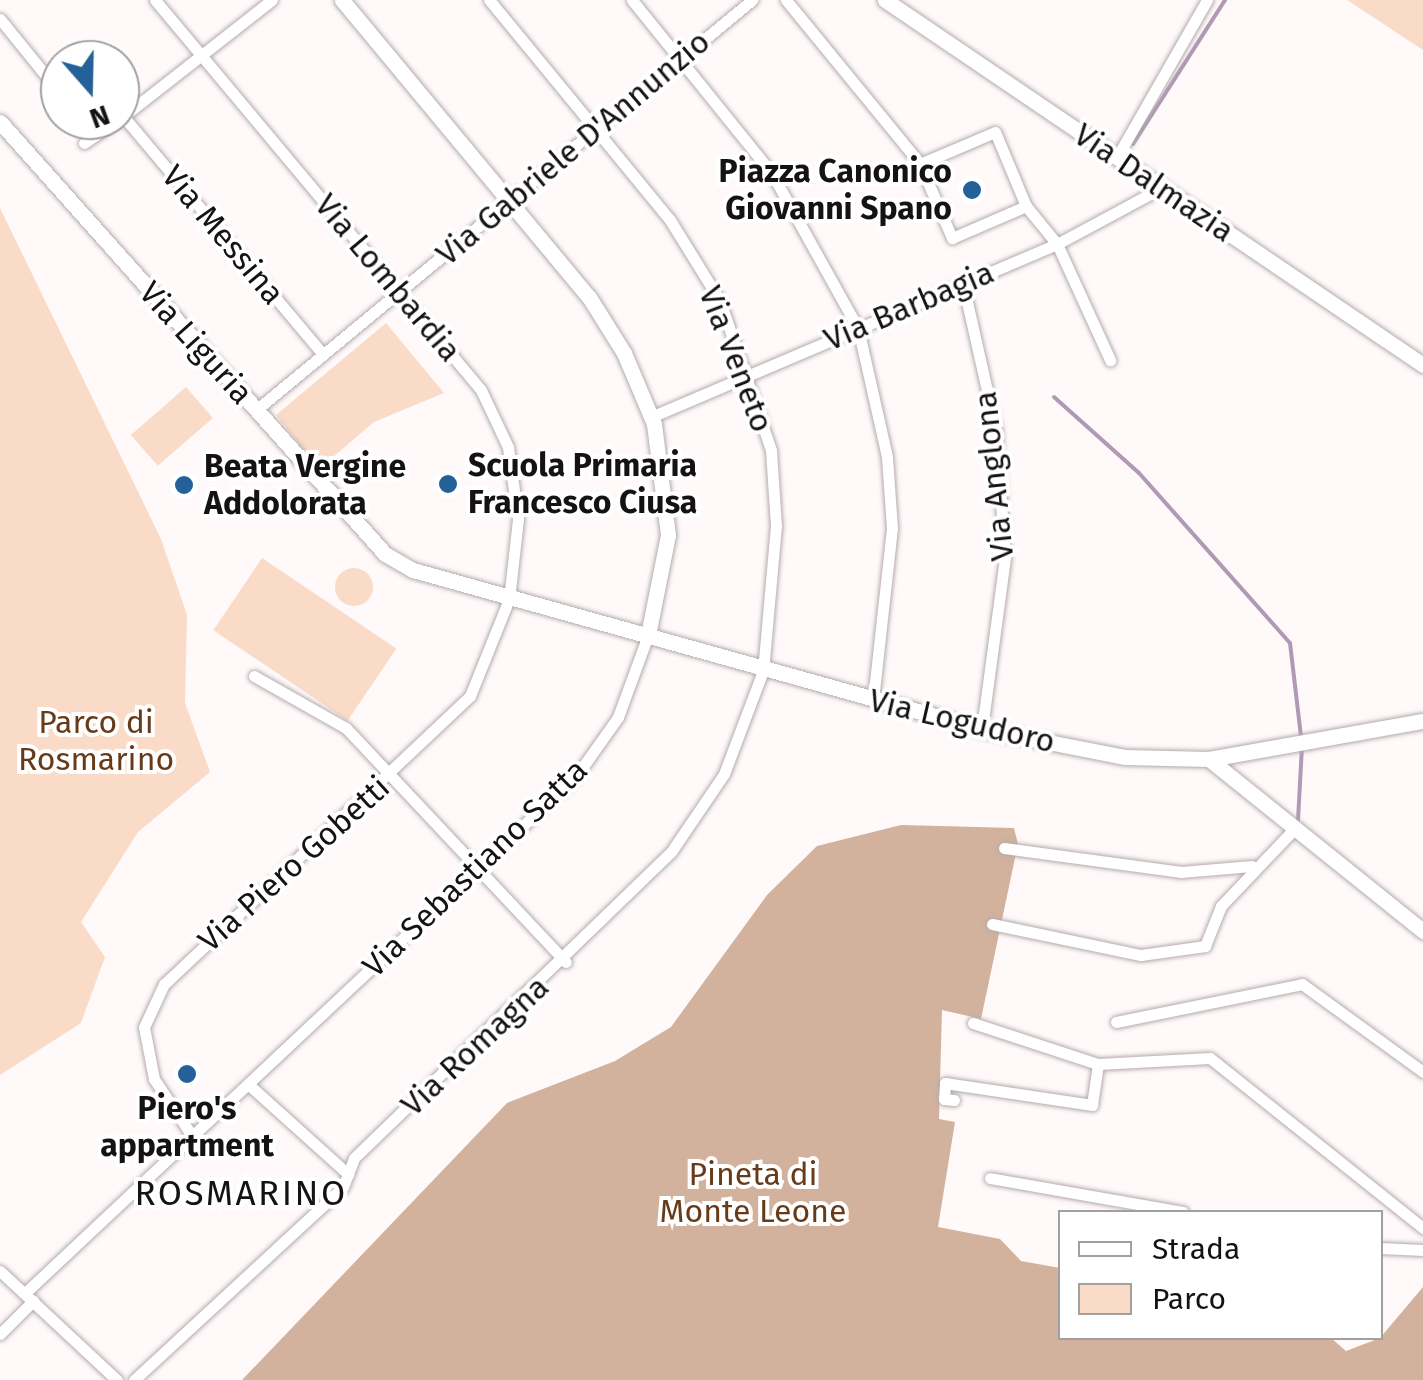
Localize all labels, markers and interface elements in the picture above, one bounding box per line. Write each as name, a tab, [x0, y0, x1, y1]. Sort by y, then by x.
street label: Via Gabriele D'Annunzio	[429, 22, 717, 274]
north arrow	[40, 40, 140, 140]
text: N	[85, 98, 114, 135]
street label: Via Dalmazia	[1067, 115, 1241, 251]
place label: Piazza Canonico Giovanni Spano	[719, 153, 952, 228]
street label: Via Messina	[154, 158, 292, 312]
marker: Piazza Canonico Giovanni Spano	[961, 179, 983, 201]
street label: Via Lombardia	[307, 186, 469, 370]
street label: Via Barbagia	[818, 253, 1000, 359]
street label: Via Liguria	[131, 274, 261, 412]
street label: Via Veneto	[691, 281, 781, 437]
street label: Via Anglona	[966, 389, 1022, 563]
place label: Scuola Primaria Francesco Ciusa	[468, 447, 697, 522]
place label: Beata Vergine Addolorata	[204, 448, 406, 523]
marker: Scuola Primaria Francesco Ciusa	[437, 473, 459, 495]
marker: Beata Vergine Addolorata	[173, 474, 195, 496]
street label: Via Logudoro	[865, 681, 1059, 761]
park label: Parco di Rosmarino	[18, 704, 174, 779]
street label: Via Sebastiano Satta	[355, 751, 595, 985]
street label: Via Piero Gobetti	[191, 768, 397, 960]
street label: Via Romagna	[393, 968, 557, 1124]
marker: Piero's appartment	[176, 1063, 198, 1085]
place label: Piero's appartment	[100, 1090, 274, 1165]
park label: Pineta di Monte Leone	[660, 1156, 846, 1231]
district label: ROSMARINO	[134, 1172, 348, 1214]
legend	[1058, 1210, 1383, 1340]
text: Strada	[1152, 1231, 1240, 1267]
text: Parco	[1152, 1281, 1226, 1317]

